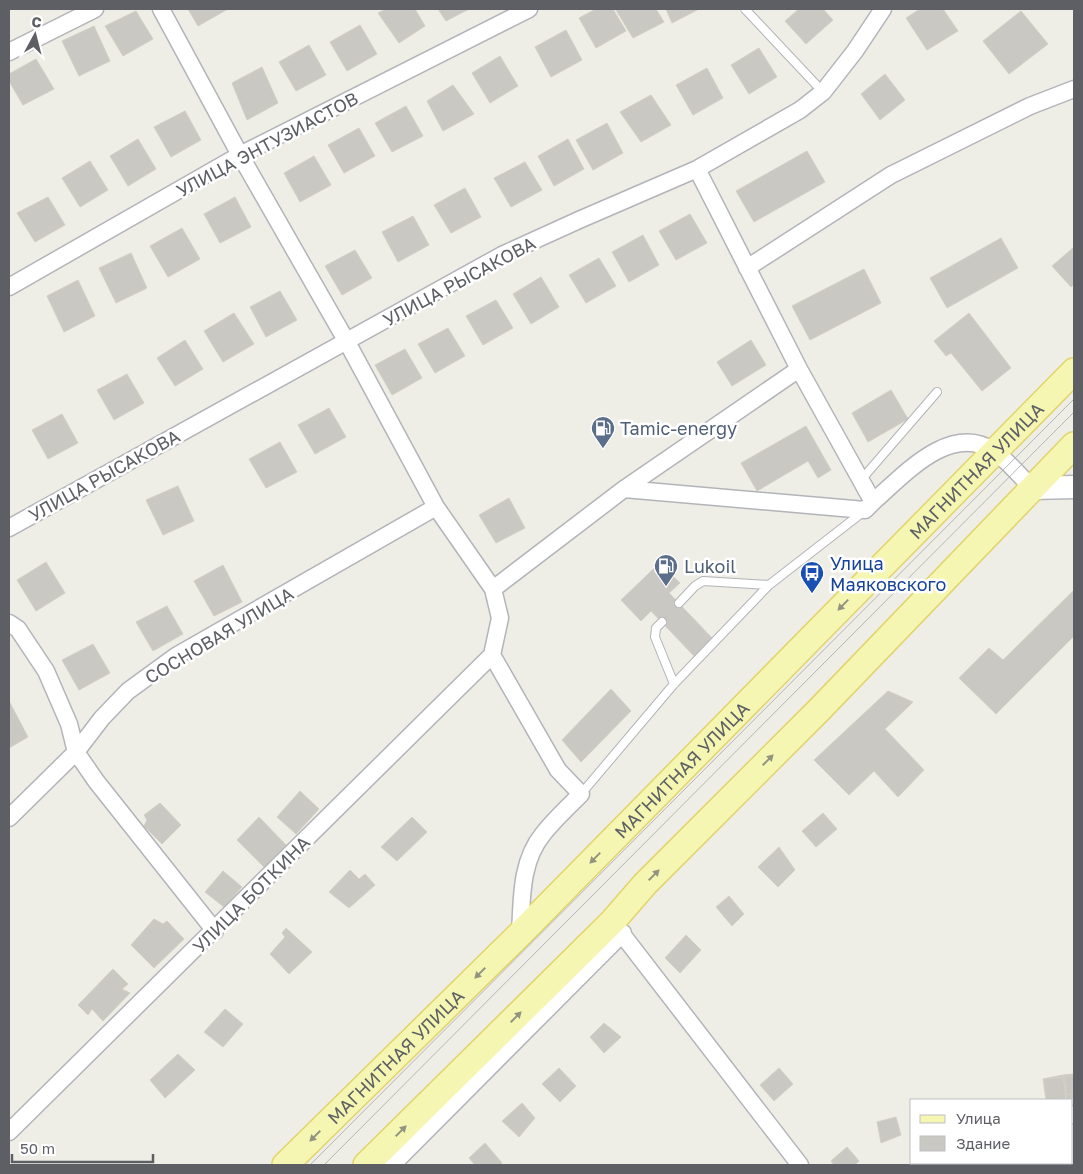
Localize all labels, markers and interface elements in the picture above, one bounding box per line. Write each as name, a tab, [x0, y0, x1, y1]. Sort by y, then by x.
north arrow	[10, 10, 60, 60]
text: С	[31, 13, 43, 31]
street label: УЛИЦА ЭНТУЗИАСТОВ	[172, 87, 362, 201]
street label: УЛИЦА РЫСАКОВА	[379, 232, 539, 330]
street label: МАГНИТНАЯ УЛИЦА	[904, 398, 1048, 543]
fuel station icon: Tamic-energy	[590, 415, 616, 449]
place label: Tamic-energy	[620, 417, 737, 439]
street label: УЛИЦА РЫСАКОВА	[25, 424, 183, 526]
place label: Улица Маяковского	[830, 552, 946, 595]
fuel station icon: Lukoil	[653, 553, 679, 587]
place label: Lukoil	[684, 555, 736, 577]
bus stop icon: Улица Маяковского	[799, 560, 825, 594]
street label: СОСНОВАЯ УЛИЦА	[141, 582, 297, 688]
one-way arrow	[838, 598, 850, 610]
street label: МАГНИТНАЯ УЛИЦА	[610, 697, 754, 843]
one-way arrow	[762, 754, 774, 766]
street label: УЛИЦА БОТКИНА	[188, 831, 314, 957]
one-way arrow	[589, 852, 601, 864]
one-way arrow	[647, 869, 659, 881]
one-way arrow	[475, 967, 487, 979]
street label: МАГНИТНАЯ УЛИЦА	[323, 984, 468, 1128]
one-way arrow	[510, 1011, 522, 1023]
legend	[910, 1099, 1073, 1164]
text: Улица	[956, 1109, 1001, 1127]
one-way arrow	[394, 1125, 406, 1137]
one-way arrow	[309, 1130, 321, 1142]
scale bar	[12, 1132, 154, 1164]
text: Здание	[956, 1134, 1010, 1152]
text: 50 m	[20, 1139, 55, 1157]

